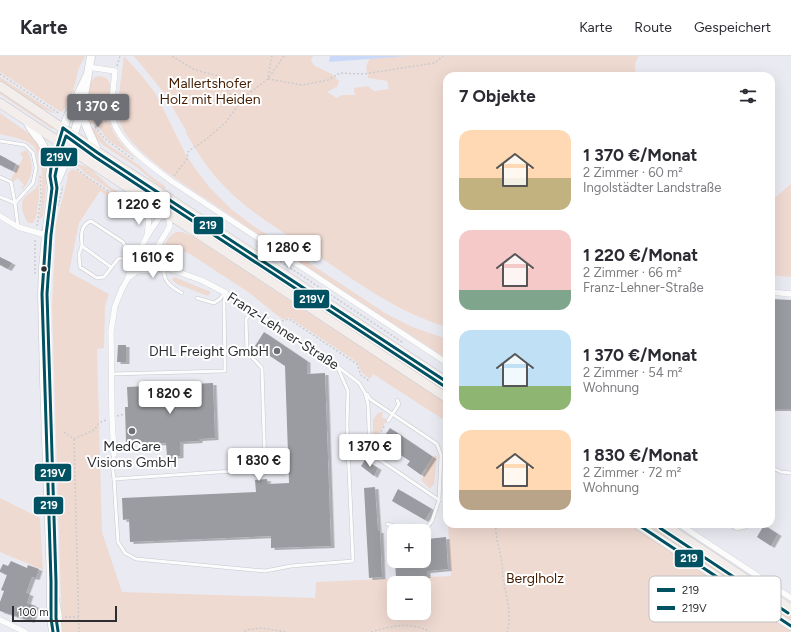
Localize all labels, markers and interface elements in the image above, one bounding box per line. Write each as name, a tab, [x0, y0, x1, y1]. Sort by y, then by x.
text: Karte	[20, 16, 67, 39]
text: Karte	[579, 19, 612, 36]
text: Route	[634, 19, 672, 36]
text: Gespeichert	[694, 19, 771, 36]
park label: Mallertshofer Holz mit Heiden	[159, 75, 261, 108]
icon: filters	[737, 85, 759, 107]
text: 7 Objekte	[459, 86, 536, 106]
pin: 1 370 €	[61, 94, 135, 128]
text: 1 370 €	[76, 99, 120, 114]
text: 1 370 €/Monat	[583, 145, 697, 165]
icon: home	[491, 146, 539, 194]
line badge: 219V	[40, 147, 78, 167]
text: 219V	[46, 151, 72, 164]
text: 2 Zimmer · 60 m²	[583, 165, 683, 180]
text: Ingolstädter Landstraße	[583, 180, 721, 195]
pin: 1 220 €	[102, 192, 176, 226]
text: 1 220 €	[117, 197, 161, 212]
line badge: 219	[193, 216, 224, 235]
text: 219	[199, 219, 217, 232]
pin: 1 280 €	[252, 235, 326, 269]
text: 1 280 €	[267, 240, 311, 255]
pin: 1 610 €	[116, 245, 190, 279]
text: 1 220 €/Monat	[583, 245, 698, 265]
icon: home	[491, 246, 539, 294]
text: 1 610 €	[132, 250, 174, 265]
unlabelled marker	[39, 264, 49, 274]
text: 2 Zimmer · 66 m²	[583, 265, 682, 280]
text: Franz-Lehner-Straße	[583, 280, 704, 295]
street label: Franz-Lehner-Straße	[224, 288, 342, 374]
line badge: 219V	[293, 289, 330, 309]
text: 219V	[299, 293, 325, 306]
place label: DHL Freight GmbH	[149, 343, 269, 360]
text: 1 370 €/Monat	[583, 345, 697, 365]
marker: DHL Freight GmbH	[272, 346, 282, 356]
icon: home	[491, 346, 539, 394]
text: 2 Zimmer · 54 m²	[583, 365, 683, 380]
text: Wohnung	[583, 380, 639, 395]
pin: 1 820 €	[133, 381, 207, 415]
text: 1 820 €	[148, 386, 192, 401]
marker: MedCare Visions GmbH	[127, 426, 137, 436]
pin: 1 370 €	[333, 434, 407, 468]
place label: MedCare Visions GmbH	[87, 438, 177, 471]
text: 1 370 €	[348, 439, 392, 454]
text: 1 830 €/Monat	[583, 445, 698, 465]
icon: home	[491, 446, 539, 494]
pin: 1 830 €	[222, 448, 296, 482]
text: 1 830 €	[237, 453, 281, 468]
line badge: 219V	[34, 463, 72, 482]
text: 2 Zimmer · 72 m²	[583, 465, 681, 480]
text: 219V	[40, 467, 66, 480]
text: Wohnung	[583, 480, 639, 495]
line badge: 219	[33, 496, 64, 515]
text: 219	[40, 499, 58, 512]
map controls	[387, 524, 431, 620]
button: +	[387, 524, 431, 568]
line badge: 219	[674, 549, 704, 568]
text: 219	[680, 552, 698, 565]
park label: Berglholz	[506, 570, 564, 587]
button: −	[387, 576, 431, 620]
legend	[649, 576, 781, 622]
text: 219	[682, 584, 699, 597]
text: 219V	[682, 602, 707, 615]
scale bar	[12, 604, 117, 623]
text: 100 m	[18, 606, 49, 619]

